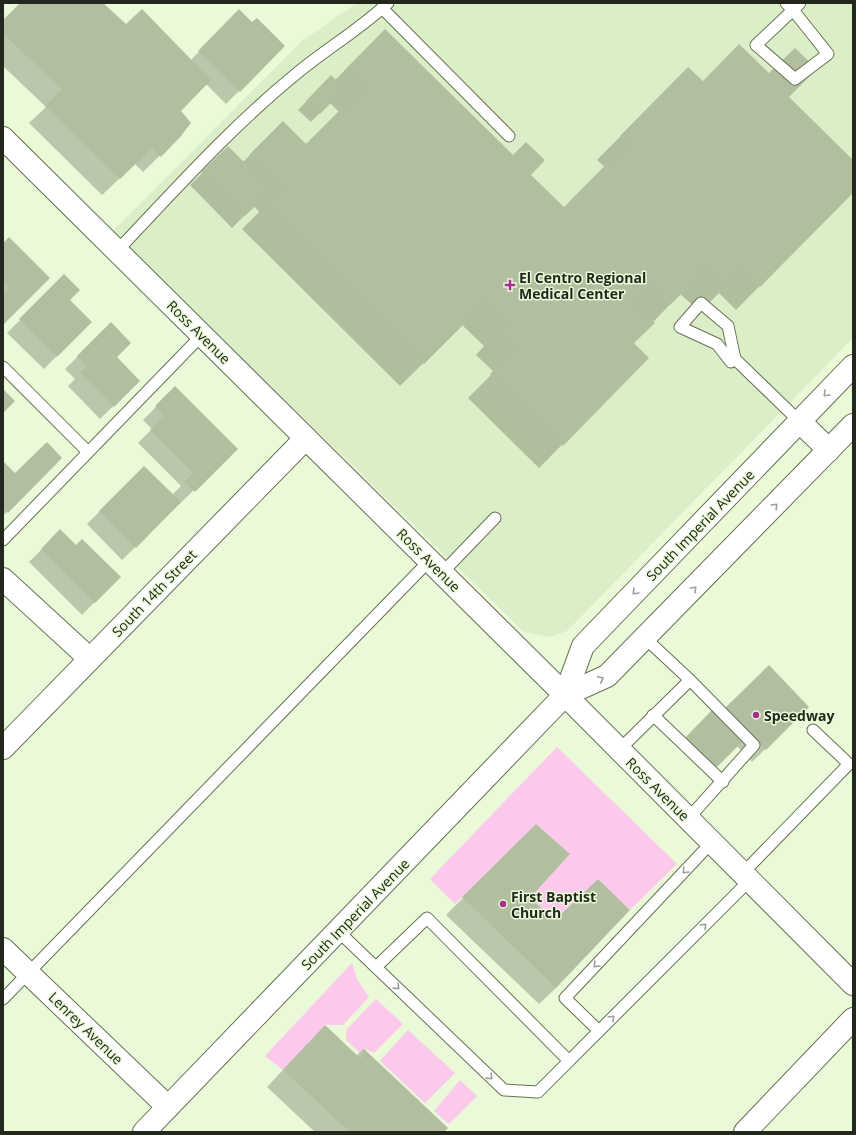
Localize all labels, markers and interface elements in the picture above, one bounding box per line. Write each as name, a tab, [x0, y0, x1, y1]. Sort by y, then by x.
place label: El Centro Regional Medical Center	[519, 268, 646, 303]
marker: El Centro Regional Medical Center	[504, 279, 516, 291]
street label: Ross Avenue	[163, 296, 235, 368]
one-way arrow	[823, 389, 831, 397]
street label: South Imperial Avenue	[642, 465, 758, 585]
one-way arrow	[770, 503, 778, 511]
street label: Ross Avenue	[393, 524, 465, 596]
street label: South 14th Street	[107, 545, 201, 641]
one-way arrow	[689, 586, 697, 594]
one-way arrow	[632, 587, 640, 595]
one-way arrow	[596, 676, 604, 684]
place label: Speedway	[764, 706, 834, 725]
marker: Speedway	[751, 710, 761, 720]
street label: Ross Avenue	[622, 753, 694, 825]
street label: South Imperial Avenue	[297, 854, 413, 974]
one-way arrow	[683, 866, 690, 873]
place label: First Baptist Church	[511, 887, 596, 922]
marker: First Baptist Church	[498, 899, 508, 909]
one-way arrow	[699, 923, 707, 931]
one-way arrow	[594, 961, 601, 968]
one-way arrow	[392, 982, 400, 990]
street label: Lenrey Avenue	[45, 988, 127, 1069]
one-way arrow	[607, 1015, 615, 1023]
one-way arrow	[485, 1072, 493, 1080]

